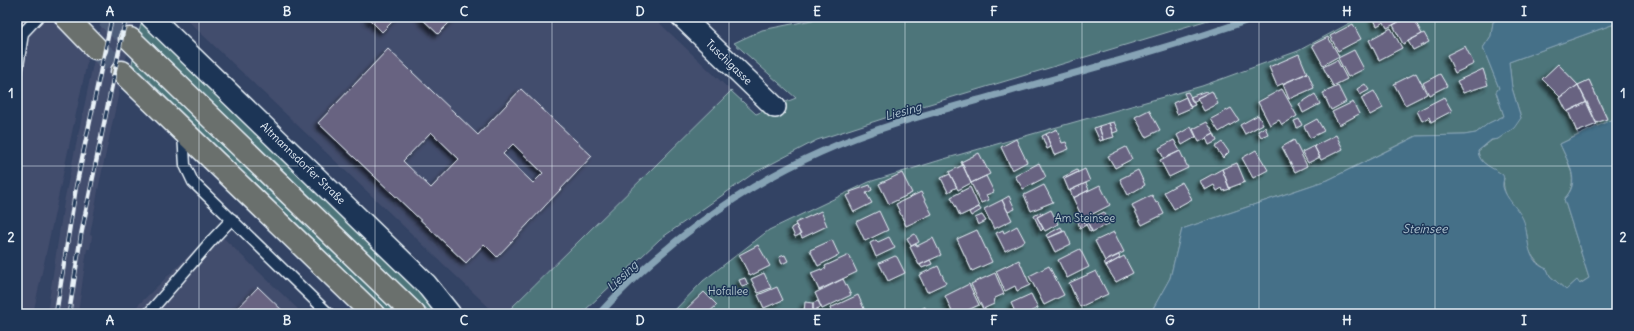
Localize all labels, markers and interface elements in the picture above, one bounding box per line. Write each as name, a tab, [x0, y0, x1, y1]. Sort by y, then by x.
text: A	[106, 3, 115, 20]
text: B	[283, 3, 292, 20]
text: C	[460, 3, 469, 20]
text: D	[635, 3, 645, 20]
text: E	[813, 3, 821, 20]
text: F	[990, 3, 998, 20]
text: G	[1165, 3, 1175, 20]
text: H	[1342, 3, 1352, 20]
text: I	[1521, 3, 1527, 20]
street label: Tuschlgasse	[703, 36, 755, 88]
text: 1	[8, 85, 14, 102]
text: 1	[1620, 85, 1626, 102]
water label: Liesing	[883, 98, 924, 123]
street label: Altmannsdorfer Straße	[258, 119, 348, 207]
park label: Am Steinsee	[1055, 211, 1115, 225]
water label: Steinsee	[1403, 221, 1449, 236]
text: 2	[7, 229, 15, 246]
text: 2	[1619, 229, 1627, 246]
water label: Liesing	[603, 257, 642, 294]
park label: Hofallee	[708, 284, 748, 298]
text: A	[106, 312, 115, 329]
text: B	[283, 312, 292, 329]
text: C	[460, 312, 469, 329]
text: D	[635, 312, 645, 329]
text: E	[813, 312, 821, 329]
text: F	[990, 312, 998, 329]
text: G	[1165, 312, 1175, 329]
text: H	[1342, 312, 1352, 329]
text: I	[1521, 312, 1527, 329]

